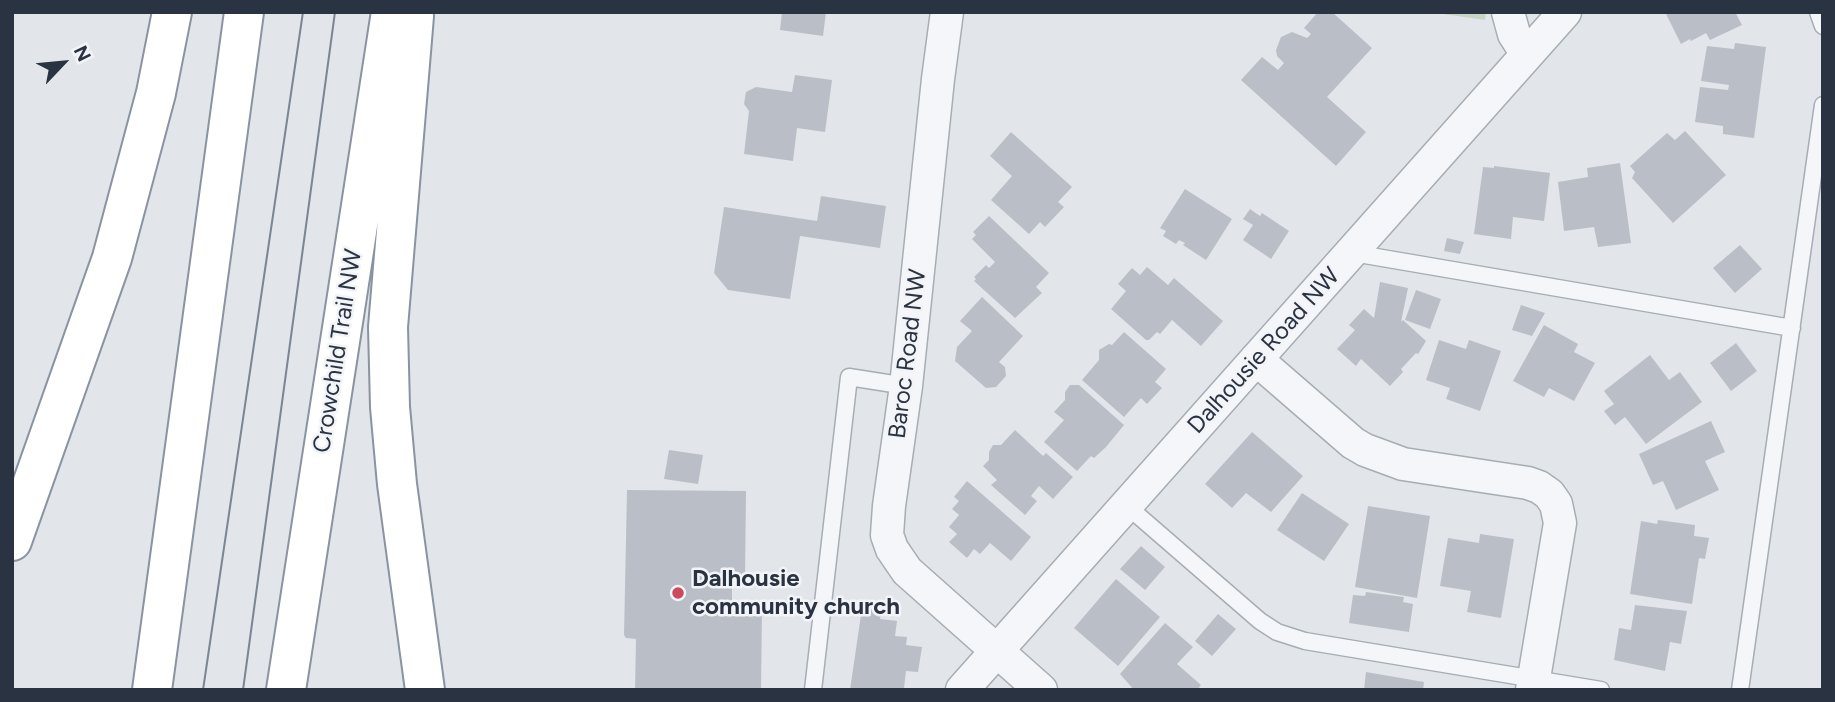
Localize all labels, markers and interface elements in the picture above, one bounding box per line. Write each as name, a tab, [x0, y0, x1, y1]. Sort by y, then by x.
north arrow	[28, 28, 98, 98]
text: N	[69, 42, 96, 65]
street label: Crowchild Trail NW	[308, 247, 368, 455]
street label: Dalhousie Road NW	[1182, 262, 1346, 440]
street label: Baroc Road NW	[883, 268, 933, 440]
place label: Dalhousie community church	[692, 565, 900, 621]
marker: Dalhousie community church	[670, 585, 686, 601]

